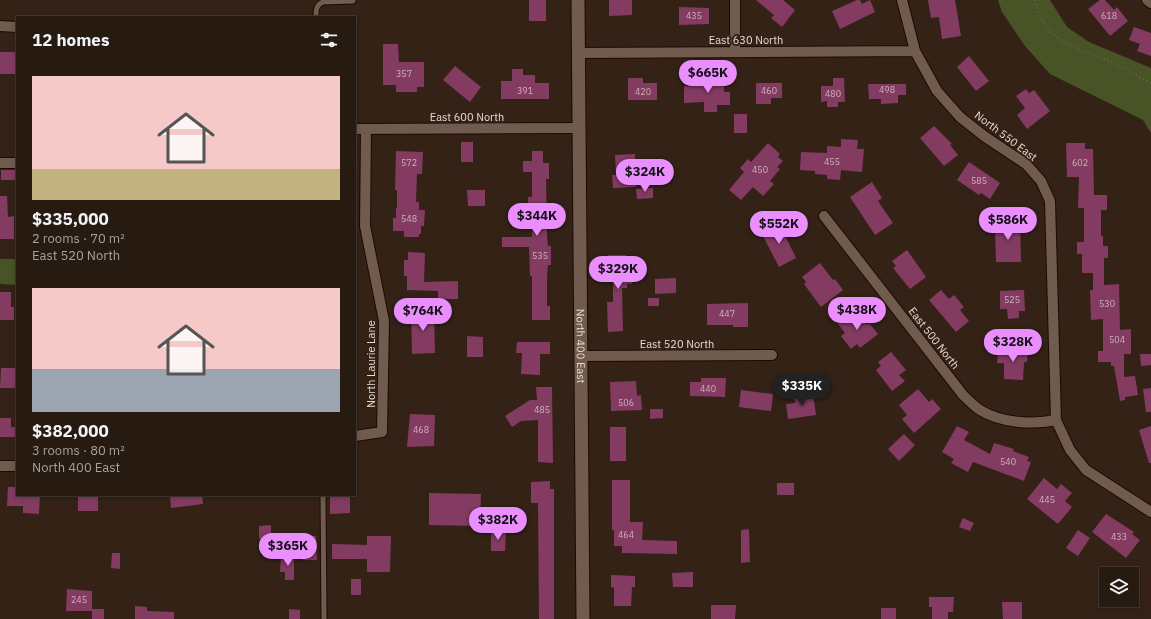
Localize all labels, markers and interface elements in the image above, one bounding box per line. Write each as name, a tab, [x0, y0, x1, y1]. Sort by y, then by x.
house number: 435	[686, 10, 702, 21]
house number: 618	[1101, 10, 1117, 21]
text: 12 homes	[32, 29, 109, 51]
icon: filters	[318, 29, 340, 51]
street label: East 630 North	[709, 33, 783, 47]
pin: $665K	[680, 60, 736, 94]
text: $665K	[688, 64, 728, 81]
house number: 357	[396, 68, 412, 79]
house number: 498	[879, 84, 895, 95]
house number: 391	[517, 85, 533, 96]
house number: 460	[761, 85, 777, 96]
house number: 420	[635, 86, 651, 97]
house number: 480	[825, 88, 841, 99]
icon: home	[150, 102, 222, 174]
street label: North 550 East	[972, 108, 1040, 164]
street label: East 600 North	[430, 110, 504, 124]
house number: 455	[824, 156, 840, 167]
house number: 572	[401, 157, 417, 168]
house number: 602	[1072, 157, 1088, 168]
pin: $324K	[617, 159, 673, 193]
text: $324K	[625, 163, 665, 180]
house number: 450	[752, 164, 768, 175]
house number: 585	[971, 175, 987, 186]
pin: $344K	[509, 203, 565, 237]
text: $344K	[517, 207, 557, 224]
pin: $586K	[980, 207, 1036, 241]
text: $335,000	[32, 208, 109, 230]
pin: $552K	[751, 211, 807, 245]
text: $586K	[988, 211, 1028, 228]
house number: 548	[401, 213, 417, 224]
text: $552K	[759, 215, 799, 232]
text: 2 rooms · 70 m²	[32, 230, 125, 247]
text: East 520 North	[32, 247, 120, 264]
house number: 535	[532, 250, 548, 261]
pin: $329K	[590, 256, 646, 290]
text: $329K	[598, 260, 638, 277]
house number: 525	[1004, 294, 1020, 305]
pin: $438K	[829, 297, 885, 331]
pin: $764K	[395, 298, 451, 332]
house number: 530	[1099, 298, 1115, 309]
text: $438K	[837, 301, 877, 318]
text: $764K	[403, 302, 443, 319]
street label: East 500 North	[906, 304, 962, 372]
house number: 447	[719, 308, 735, 319]
street label: North 400 East	[573, 309, 588, 384]
icon: home	[150, 314, 222, 386]
street label: North Laurie Lane	[364, 320, 378, 408]
pin: $328K	[985, 329, 1041, 363]
text: $328K	[993, 333, 1033, 350]
house number: 504	[1109, 334, 1125, 345]
street label: East 520 North	[640, 337, 714, 351]
pin: $335K	[774, 373, 830, 407]
text: $335K	[782, 377, 822, 394]
house number: 440	[700, 383, 716, 394]
house number: 506	[618, 397, 634, 408]
house number: 485	[534, 404, 550, 415]
text: $382,000	[32, 420, 109, 442]
house number: 468	[413, 424, 429, 435]
text: 3 rooms · 80 m²	[32, 442, 125, 459]
house number: 540	[1000, 456, 1016, 467]
text: North 400 East	[32, 459, 120, 476]
house number: 445	[1039, 494, 1055, 505]
pin: $382K	[470, 507, 526, 541]
text: $382K	[478, 511, 518, 528]
house number: 464	[618, 529, 634, 540]
house number: 433	[1111, 531, 1127, 542]
pin: $365K	[260, 533, 316, 567]
text: $365K	[268, 537, 308, 554]
map controls	[1099, 567, 1139, 607]
button: layers	[1099, 567, 1139, 607]
house number: 245	[71, 594, 87, 605]

